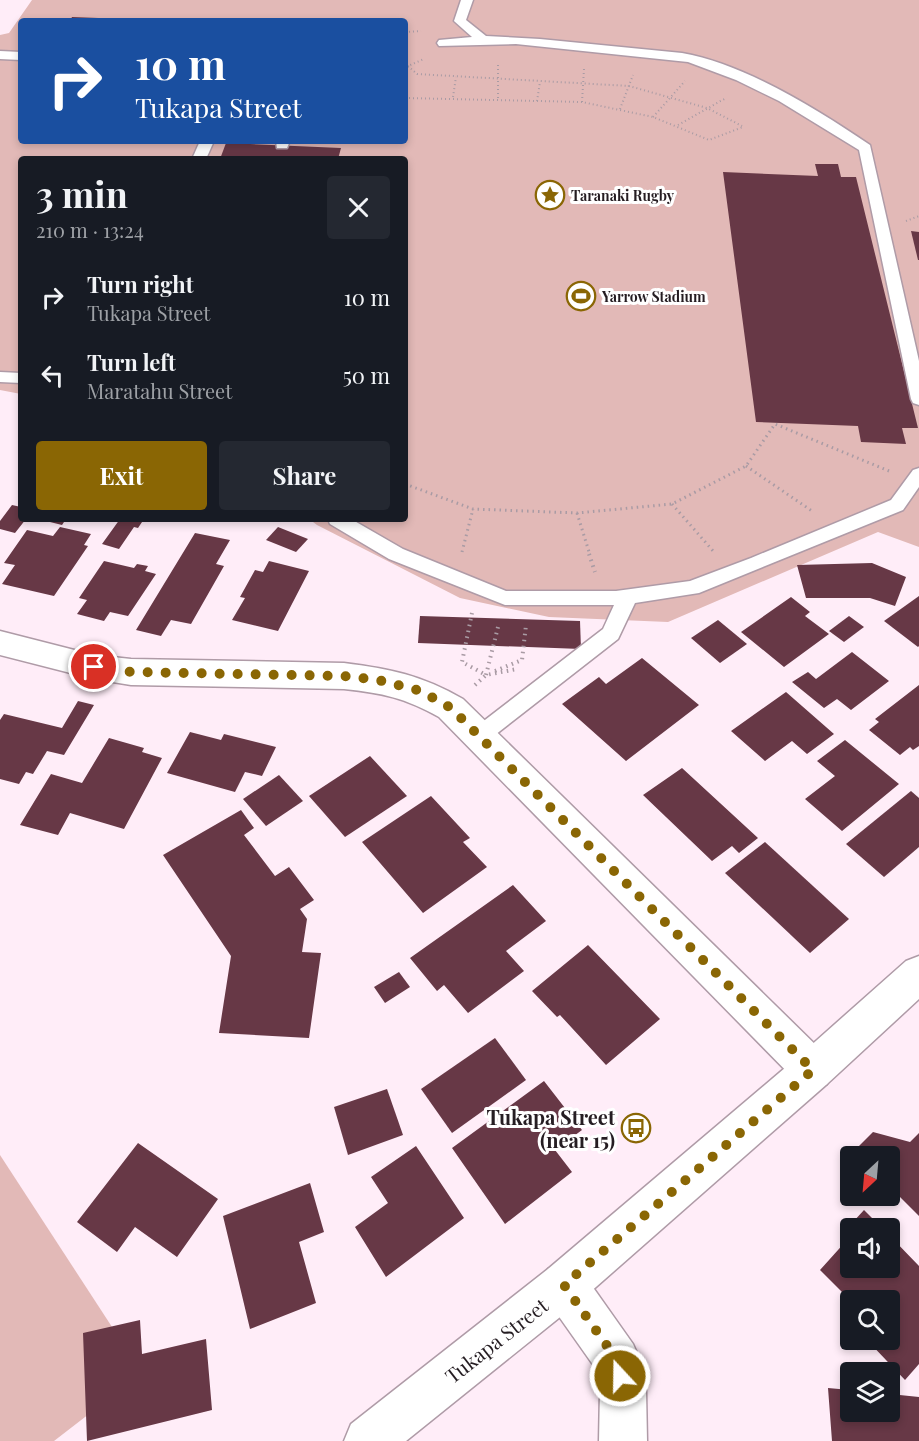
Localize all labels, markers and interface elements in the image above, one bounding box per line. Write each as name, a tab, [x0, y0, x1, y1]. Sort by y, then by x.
text: 10 m	[135, 35, 226, 91]
icon: right	[36, 42, 114, 120]
text: Tukapa Street	[135, 89, 302, 125]
text: 3 min	[36, 169, 128, 217]
button: close	[327, 176, 390, 239]
place icon: Taranaki Rugby	[534, 179, 566, 211]
place label: Taranaki Rugby	[571, 186, 675, 205]
text: 210 m · 13:24	[36, 216, 144, 243]
text: Turn right	[87, 269, 193, 299]
sports icon: Yarrow Stadium	[565, 280, 597, 312]
icon: right	[36, 281, 69, 314]
text: 10 m	[344, 282, 390, 312]
place label: Yarrow Stadium	[601, 287, 706, 306]
text: Tukapa Street	[87, 299, 210, 326]
text: Turn left	[87, 347, 176, 377]
icon: left	[36, 359, 69, 392]
text: 50 m	[343, 360, 390, 390]
text: Maratahu Street	[87, 377, 232, 404]
button: Exit	[36, 441, 207, 510]
button: Share	[219, 441, 390, 510]
pin	[68, 641, 119, 692]
icon: arrive	[77, 650, 110, 683]
place label: Tukapa Street (near 15)	[487, 1103, 616, 1153]
bus stop icon: Tukapa Street (near 15)	[620, 1112, 652, 1144]
north arrow	[840, 1146, 900, 1206]
map controls	[840, 1146, 900, 1422]
button: sound	[840, 1218, 900, 1278]
button: search	[840, 1290, 900, 1350]
street label: Tukapa Street	[439, 1291, 554, 1389]
position arrow	[588, 1344, 652, 1408]
button: layers	[840, 1362, 900, 1422]

